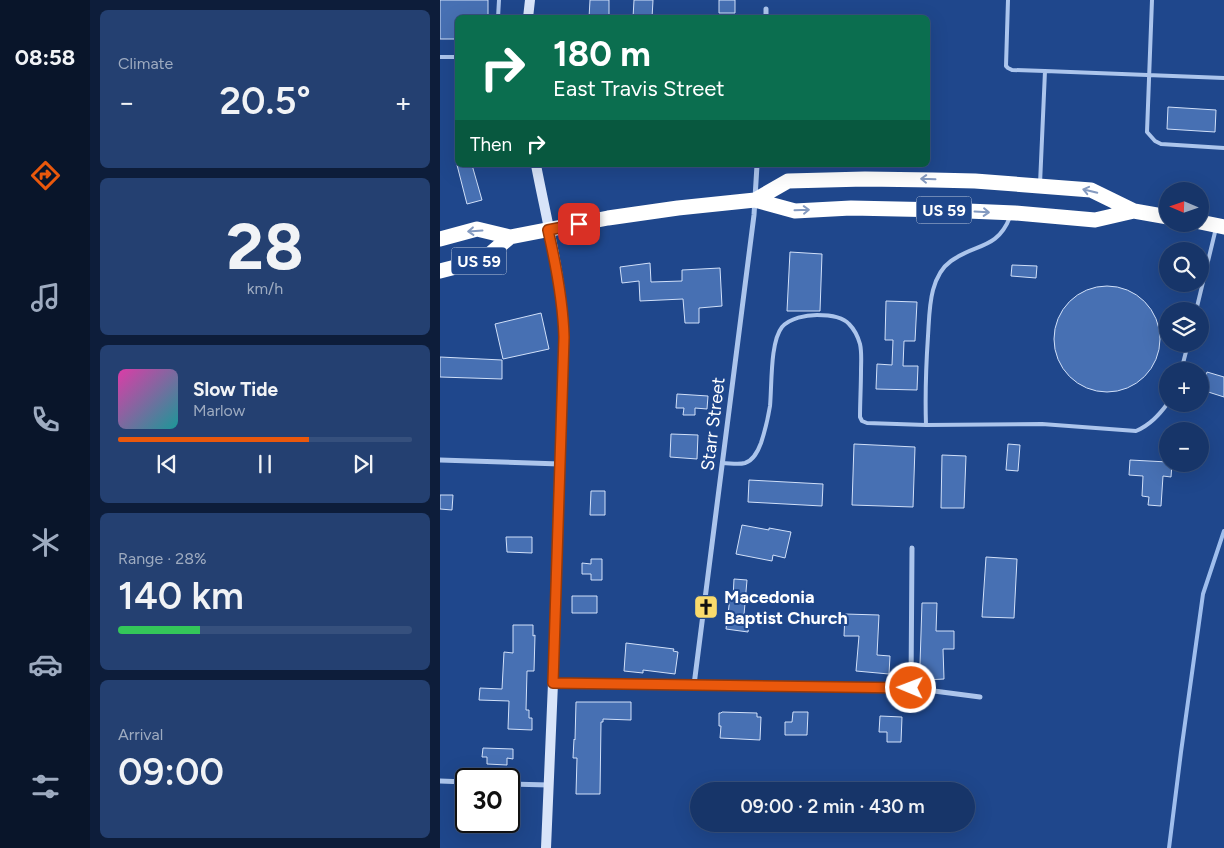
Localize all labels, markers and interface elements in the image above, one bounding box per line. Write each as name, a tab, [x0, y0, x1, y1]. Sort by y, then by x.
text: 180 m	[553, 33, 651, 75]
icon: right	[470, 35, 535, 100]
text: 08:58	[15, 44, 75, 71]
text: Climate	[118, 54, 173, 73]
text: East Travis Street	[553, 75, 725, 102]
text: 20.5°	[219, 78, 311, 124]
text: −	[118, 85, 135, 119]
text: +	[395, 85, 412, 119]
icon: right	[522, 130, 550, 158]
text: Then	[470, 133, 512, 156]
icon: directions	[28, 158, 63, 193]
one-way arrow	[920, 175, 936, 184]
north arrow	[1159, 182, 1209, 232]
map controls	[1159, 182, 1209, 472]
one-way arrow	[1082, 186, 1098, 195]
road number: US 59	[916, 196, 972, 224]
pin	[558, 203, 600, 245]
one-way arrow	[794, 205, 810, 215]
text: 28	[226, 207, 304, 285]
one-way arrow	[974, 207, 990, 216]
icon: arrive	[565, 210, 593, 238]
one-way arrow	[467, 227, 483, 236]
button: search	[1159, 242, 1209, 292]
road number: US 59	[452, 248, 506, 274]
text: km/h	[247, 279, 283, 298]
icon: music	[28, 280, 63, 315]
button: layers	[1159, 302, 1209, 352]
button: +	[1159, 362, 1209, 412]
street label: Starr Street	[696, 376, 730, 472]
text: Slow Tide	[193, 378, 278, 401]
text: Marlow	[193, 401, 245, 420]
icon: phone	[28, 402, 63, 437]
button: −	[1159, 422, 1209, 472]
icon: previous	[153, 450, 181, 478]
icon: pause	[251, 450, 279, 478]
icon: next	[349, 450, 377, 478]
icon: climate	[28, 525, 63, 560]
text: Range · 28%	[118, 549, 207, 568]
text: 140 km	[118, 573, 244, 619]
place label: Macedonia Baptist Church	[724, 586, 848, 629]
church icon: Macedonia Baptist Church	[693, 594, 719, 620]
icon: car	[28, 647, 63, 682]
position arrow	[884, 661, 936, 713]
text: Arrival	[118, 725, 163, 744]
text: 09:00	[118, 749, 224, 795]
speed limit sign: 30	[455, 768, 520, 833]
icon: filters	[28, 769, 63, 804]
text: 09:00 · 2 min · 430 m	[740, 795, 925, 818]

